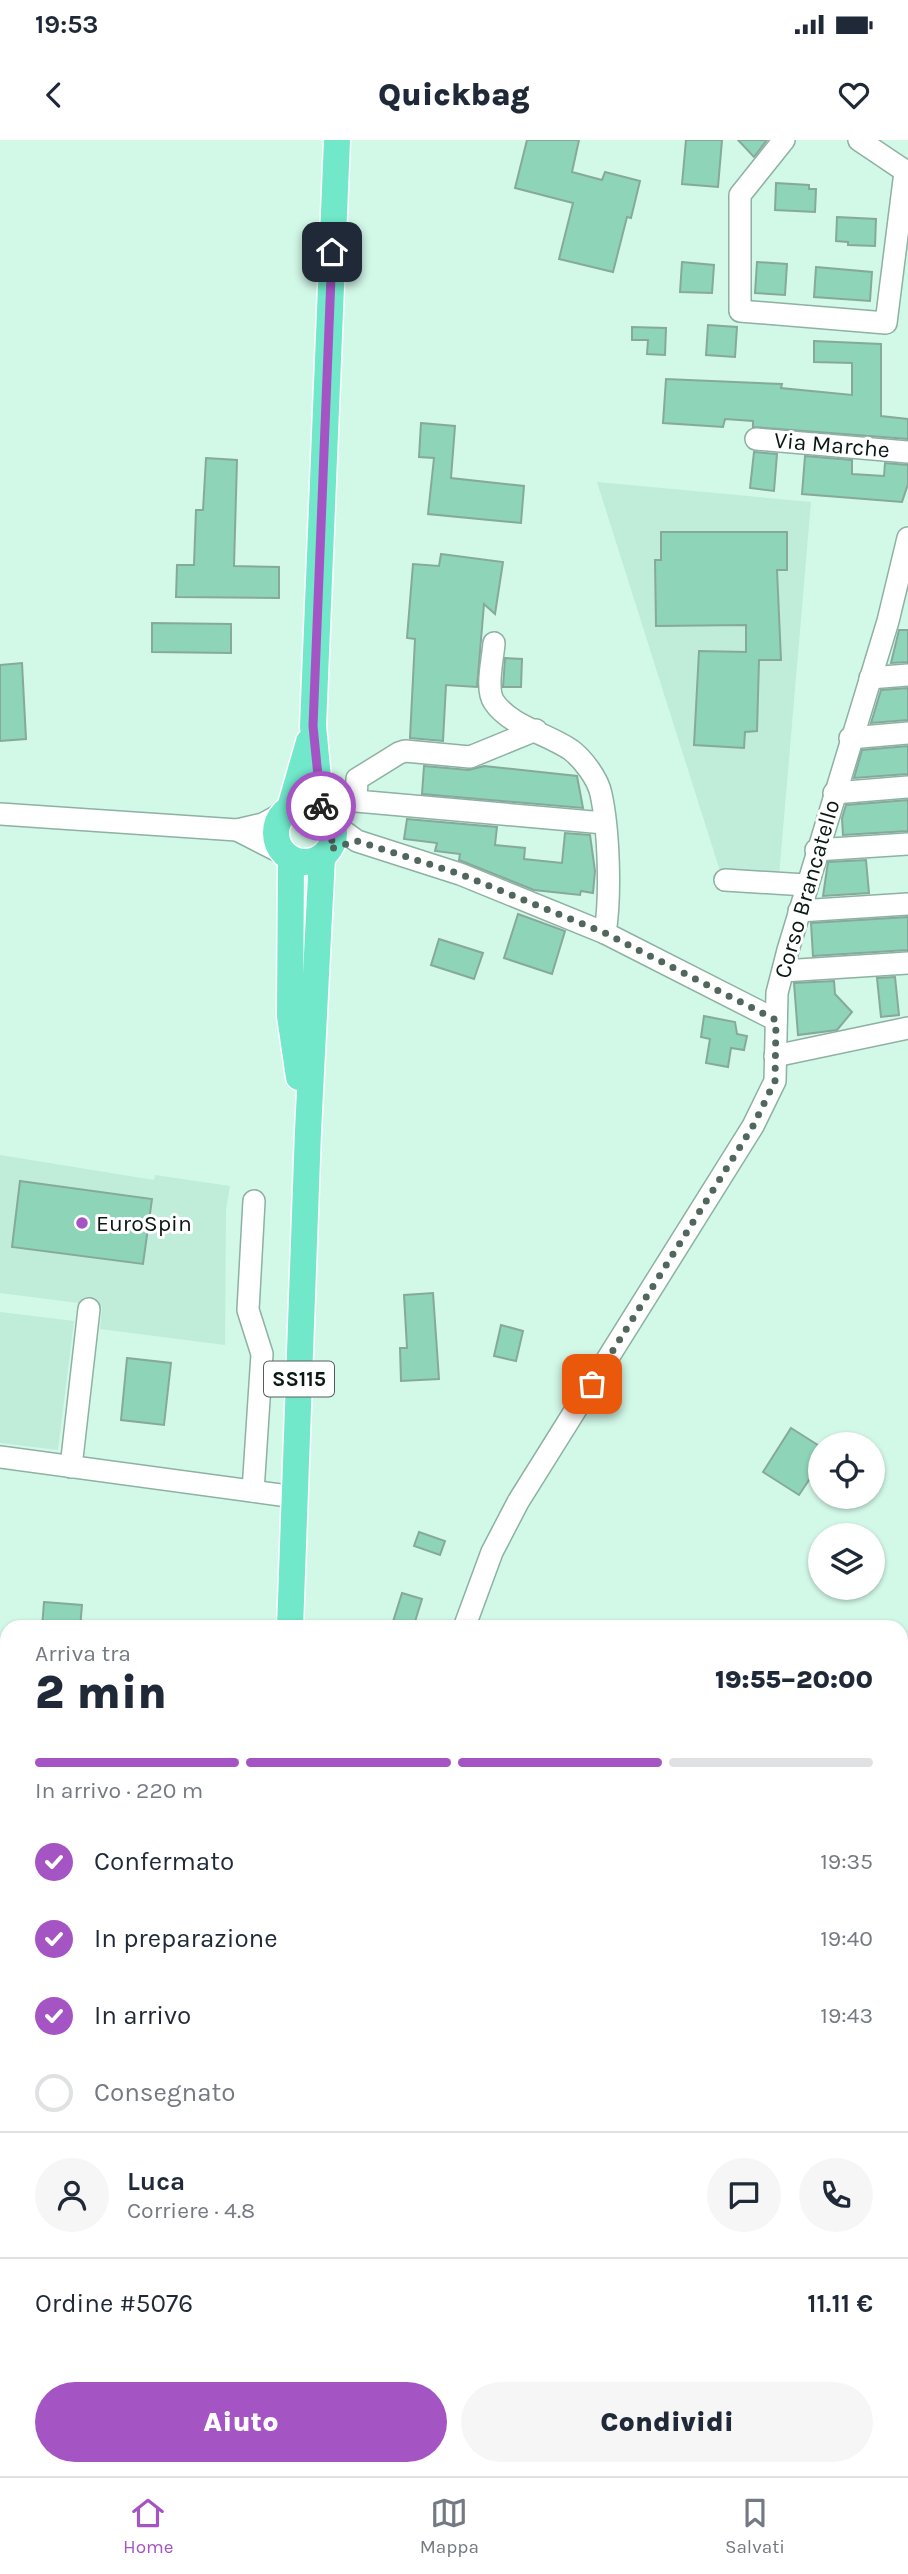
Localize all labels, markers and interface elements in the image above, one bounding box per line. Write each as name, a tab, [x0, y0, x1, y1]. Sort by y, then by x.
text: 19:53	[35, 9, 98, 40]
icon: back	[35, 76, 73, 114]
text: Quickbag	[378, 76, 530, 113]
icon: heart	[835, 76, 873, 114]
pin	[302, 222, 362, 282]
icon: home	[313, 233, 351, 271]
street label: Via Marche	[773, 426, 891, 464]
courier	[286, 771, 356, 841]
icon: bike	[302, 787, 340, 825]
street label: Corso Brancatello	[769, 797, 845, 981]
place label: EuroSpin	[96, 1210, 192, 1237]
marker: EuroSpin	[74, 1215, 90, 1231]
pin	[562, 1354, 622, 1414]
road number: SS115	[264, 1362, 334, 1396]
icon: bag	[573, 1365, 611, 1403]
map controls	[808, 1432, 885, 1600]
button: locate	[808, 1432, 885, 1509]
button: layers	[808, 1523, 885, 1600]
text: Arriva tra	[35, 1640, 131, 1667]
text: 19:55–20:00	[715, 1664, 873, 1695]
text: 2 min	[35, 1666, 167, 1720]
text: In arrivo · 220 m	[35, 1777, 203, 1804]
icon: check	[35, 1843, 73, 1881]
text: Confermato	[94, 1846, 234, 1877]
text: 19:35	[820, 1848, 873, 1875]
icon: check	[35, 1920, 73, 1958]
text: In preparazione	[94, 1923, 278, 1954]
text: 19:40	[820, 1925, 873, 1952]
icon: check	[35, 1997, 73, 2035]
text: In arrivo	[94, 2000, 191, 2031]
text: 19:43	[820, 2002, 873, 2029]
text: Consegnato	[94, 2077, 236, 2108]
button: person	[35, 2158, 109, 2232]
button: chat	[707, 2158, 781, 2232]
button: phone	[799, 2158, 873, 2232]
text: Luca	[127, 2166, 185, 2197]
text: Corriere · 4.8	[127, 2197, 255, 2224]
text: Ordine #5076	[35, 2288, 193, 2319]
text: 11.11 €	[807, 2288, 873, 2319]
button: Aiuto	[35, 2382, 447, 2462]
button: Condividi	[461, 2382, 873, 2462]
tab: Home	[123, 2494, 174, 2558]
tab: Mappa	[420, 2494, 479, 2558]
tab: Salvati	[725, 2494, 785, 2558]

